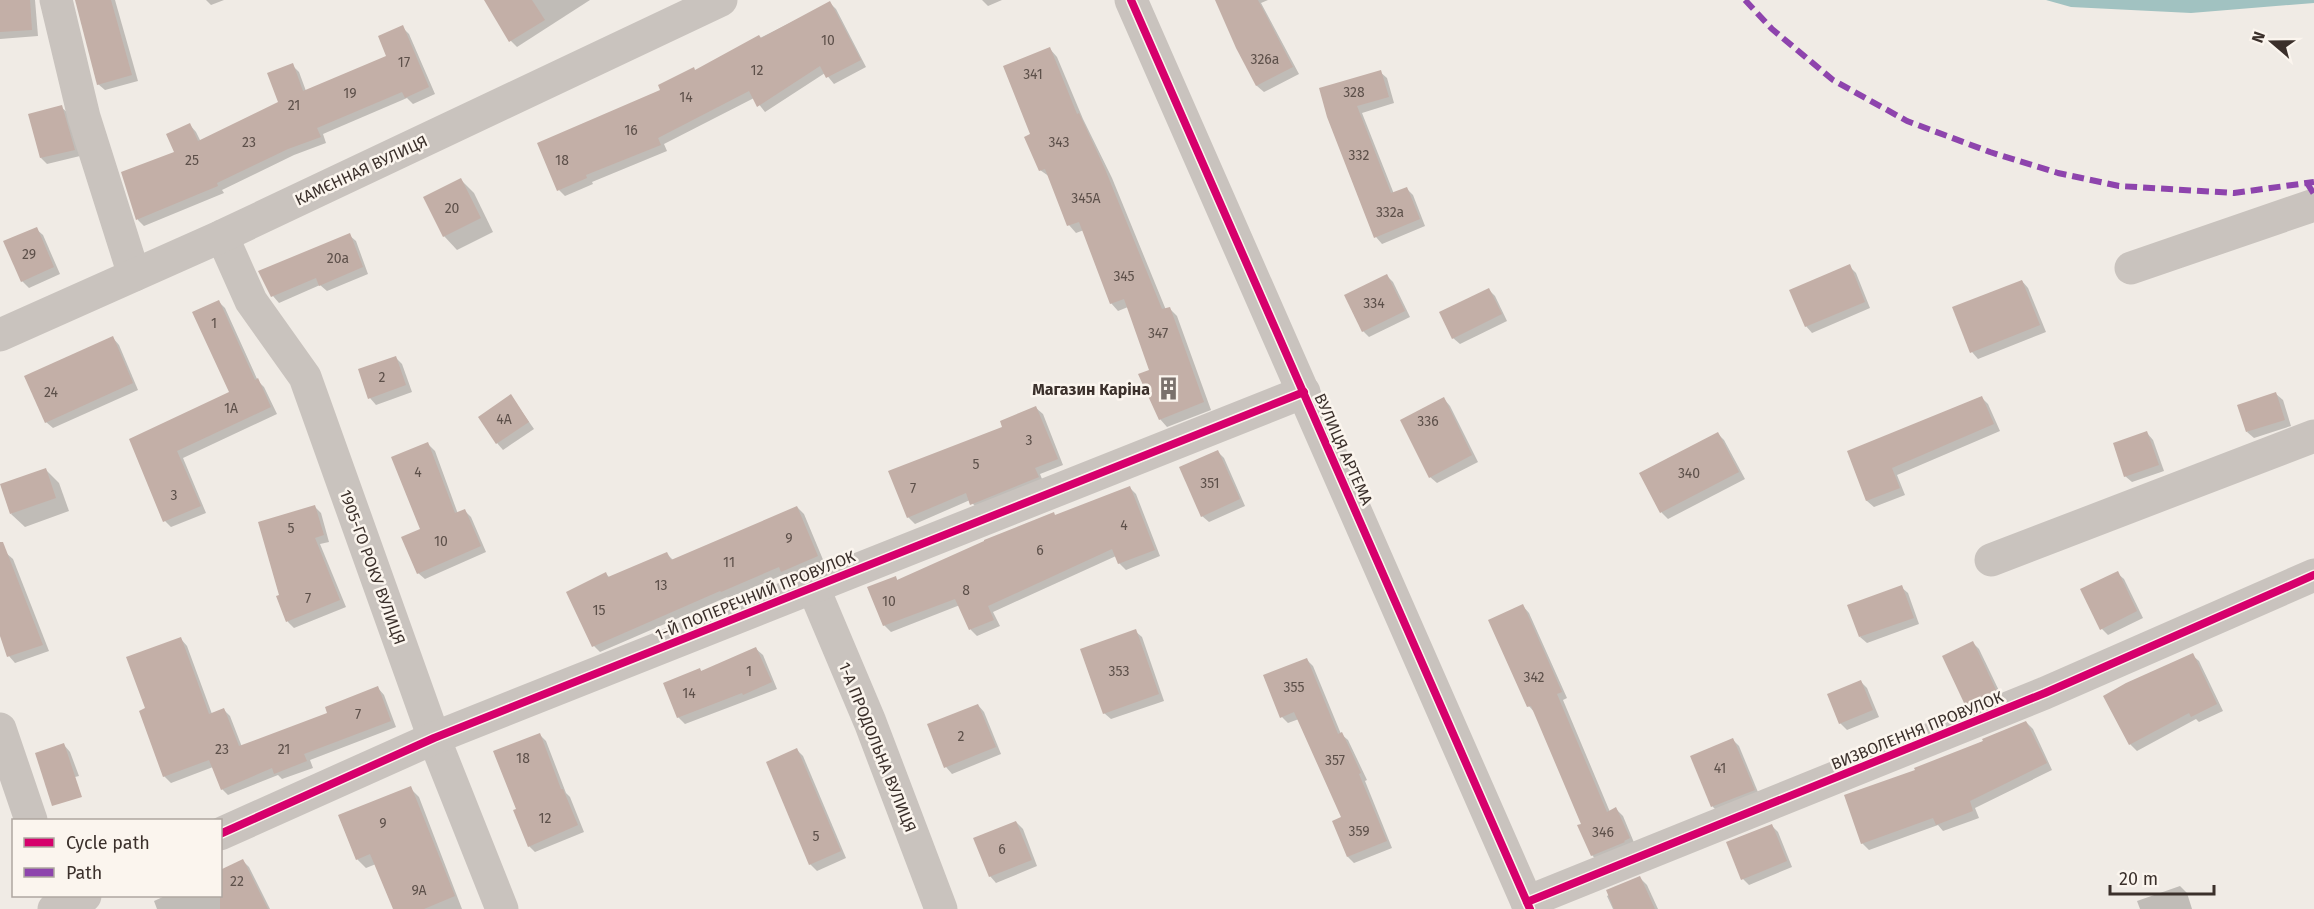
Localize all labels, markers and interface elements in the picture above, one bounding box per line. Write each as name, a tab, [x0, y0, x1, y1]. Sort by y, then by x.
north arrow	[2242, 12, 2302, 72]
text: N	[2248, 29, 2269, 45]
house number: 10	[821, 32, 835, 49]
house number: 326а	[1251, 51, 1279, 68]
house number: 17	[398, 54, 410, 71]
house number: 12	[751, 62, 764, 79]
house number: 341	[1023, 66, 1043, 83]
house number: 328	[1343, 84, 1365, 101]
house number: 19	[343, 85, 357, 102]
house number: 14	[679, 89, 693, 106]
house number: 21	[288, 97, 300, 114]
house number: 16	[624, 122, 638, 139]
street label: КАМЄННАЯ ВУЛИЦЯ	[292, 131, 431, 210]
house number: 23	[242, 134, 256, 151]
house number: 343	[1048, 134, 1070, 151]
house number: 332	[1349, 147, 1369, 164]
house number: 25	[185, 152, 199, 169]
house number: 18	[555, 152, 569, 169]
house number: 345А	[1071, 190, 1101, 207]
house number: 20	[445, 200, 460, 217]
house number: 332а	[1376, 204, 1404, 221]
house number: 29	[22, 246, 36, 263]
house number: 20а	[327, 250, 349, 267]
house number: 345	[1113, 268, 1135, 285]
house number: 334	[1363, 295, 1385, 312]
house number: 1	[211, 315, 217, 332]
house number: 347	[1148, 325, 1168, 342]
house number: 2	[379, 369, 386, 386]
building icon: Магазин Каріна	[1155, 376, 1181, 402]
place label: Магазин Каріна	[1032, 380, 1150, 399]
house number: 24	[44, 384, 59, 401]
street label: ВУЛИЦЯ АРТЕМА	[1310, 390, 1377, 509]
house number: 1А	[224, 400, 238, 417]
house number: 4А	[496, 411, 512, 428]
house number: 336	[1417, 413, 1439, 430]
house number: 3	[1026, 432, 1033, 449]
house number: 5	[972, 456, 980, 473]
house number: 4	[414, 464, 422, 481]
house number: 340	[1678, 465, 1700, 482]
house number: 351	[1200, 475, 1220, 492]
house number: 7	[910, 480, 916, 497]
house number: 3	[171, 487, 178, 504]
street label: 1905-ГО РОКУ ВУЛИЦЯ	[336, 487, 409, 647]
house number: 4	[1120, 517, 1128, 534]
house number: 5	[287, 520, 295, 537]
house number: 9	[785, 530, 793, 547]
house number: 10	[434, 533, 448, 550]
house number: 6	[1036, 542, 1044, 559]
street label: 1-Й ПОПЕРЕЧНИЙ ПРОВУЛОК	[652, 546, 859, 644]
house number: 11	[723, 554, 735, 571]
house number: 13	[654, 577, 668, 594]
house number: 8	[962, 582, 970, 599]
house number: 7	[305, 590, 311, 607]
house number: 10	[882, 593, 896, 610]
house number: 15	[592, 602, 606, 619]
street label: 1-А ПРОДОЛЬНА ВУЛИЦЯ	[835, 659, 920, 835]
house number: 1	[746, 663, 752, 680]
house number: 353	[1109, 663, 1129, 680]
house number: 342	[1523, 669, 1545, 686]
house number: 355	[1284, 679, 1304, 696]
house number: 14	[682, 685, 696, 702]
street label: ВИЗВОЛЕННЯ ПРОВУЛОК	[1828, 687, 2007, 774]
house number: 7	[355, 706, 361, 723]
house number: 2	[958, 728, 965, 745]
house number: 23	[215, 741, 229, 758]
house number: 21	[278, 741, 290, 758]
house number: 18	[516, 750, 530, 767]
house number: 357	[1325, 752, 1345, 769]
house number: 41	[1714, 760, 1726, 777]
house number: 12	[539, 810, 552, 827]
house number: 9	[379, 815, 387, 832]
legend	[12, 819, 222, 897]
house number: 359	[1348, 823, 1370, 840]
house number: 346	[1592, 824, 1614, 841]
house number: 5	[812, 828, 820, 845]
text: Cycle path	[66, 832, 150, 854]
house number: 6	[998, 841, 1006, 858]
scale bar	[2110, 858, 2214, 896]
text: Path	[66, 862, 102, 884]
text: 20 m	[2119, 868, 2158, 890]
house number: 22	[230, 873, 244, 890]
house number: 9А	[411, 882, 427, 899]

